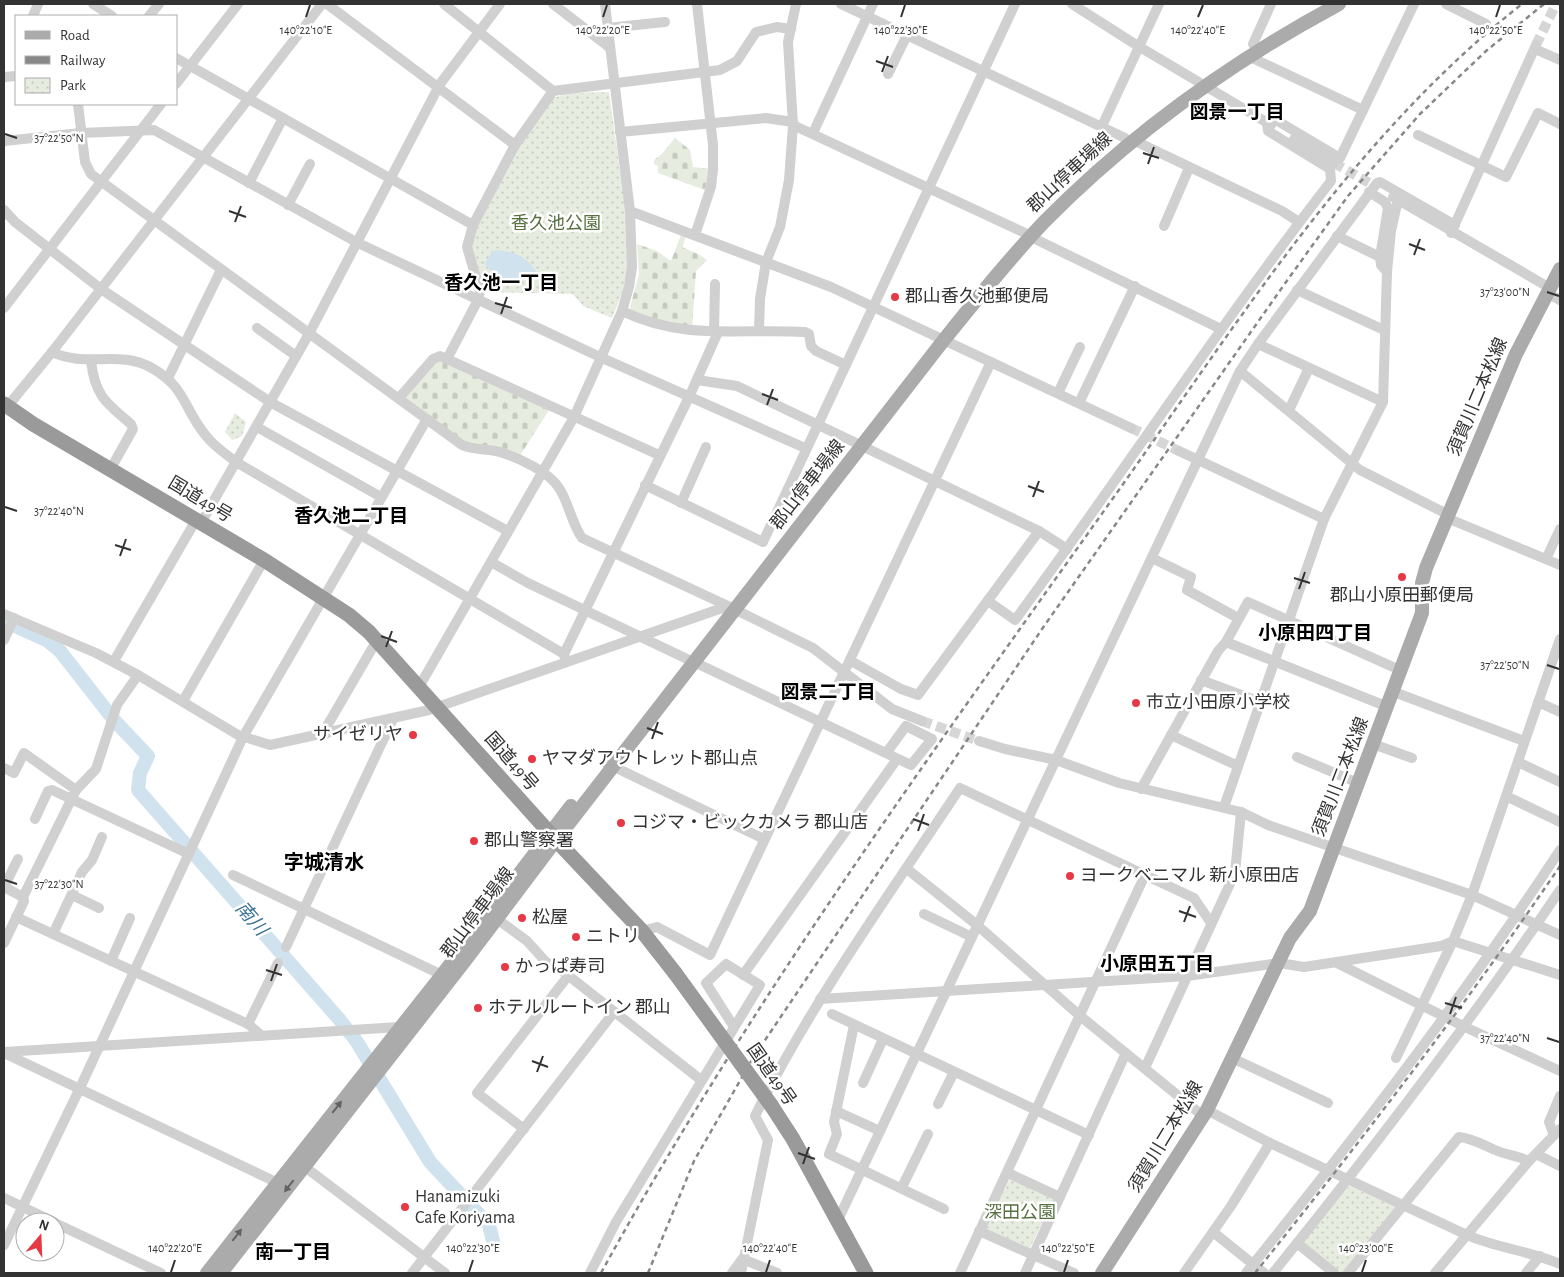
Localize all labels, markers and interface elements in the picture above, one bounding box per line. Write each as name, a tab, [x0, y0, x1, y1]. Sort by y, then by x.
legend	[15, 15, 178, 105]
text: 140°22'10"E	[280, 24, 332, 36]
text: 140°22'20"E	[576, 24, 630, 36]
text: 140°22'30"E	[874, 24, 928, 36]
text: 140°22'40"E	[1171, 24, 1225, 36]
text: 140°22'50"E	[1469, 24, 1523, 36]
text: Road	[60, 28, 90, 43]
text: Railway	[60, 53, 106, 68]
text: Park	[60, 78, 86, 93]
district label: 図景一丁目	[1189, 103, 1285, 122]
street label: 郡山停車場線	[1023, 128, 1116, 216]
text: 37°22'50"N	[34, 132, 84, 144]
park label: 香久池公園	[511, 213, 601, 233]
district label: 香久池一丁目	[444, 272, 558, 293]
place label: 郡山香久池郵便局	[905, 286, 1049, 306]
text: 37°23'00"N	[1480, 286, 1530, 298]
marker: 郡山香久池郵便局	[889, 291, 901, 303]
street label: 須賀川二本松線	[1443, 335, 1511, 459]
street label: 郡山停車場線	[766, 436, 848, 533]
street label: 国道49号	[165, 472, 236, 526]
text: 37°22'40"N	[34, 505, 84, 517]
district label: 香久池二丁目	[294, 505, 408, 526]
marker: 郡山小原田郵便局	[1396, 571, 1408, 583]
place label: 郡山小原田郵便局	[1330, 586, 1474, 605]
district label: 小原田四丁目	[1258, 623, 1372, 643]
text: 37°22'50"N	[1480, 659, 1530, 671]
district label: 図景二丁目	[780, 683, 876, 702]
place label: 市立小田原小学校	[1146, 692, 1290, 712]
marker: 市立小田原小学校	[1130, 697, 1142, 709]
street label: 須賀川二本松線	[1308, 714, 1372, 839]
place label: サイゼリヤ	[313, 724, 403, 744]
street label: 国道49号	[481, 728, 543, 795]
marker: サイゼリヤ	[407, 729, 419, 741]
place label: ヤマダアウトレット郡山点	[542, 748, 758, 768]
marker: ヤマダアウトレット郡山点	[526, 753, 538, 765]
place label: コジマ・ビックカメラ 郡山店	[631, 813, 868, 832]
marker: コジマ・ビックカメラ 郡山店	[615, 817, 627, 829]
place label: 郡山警察署	[484, 830, 574, 850]
marker: 郡山警察署	[468, 835, 480, 847]
district label: 字城清水	[284, 851, 364, 873]
street label: 郡山停車場線	[437, 863, 518, 962]
place label: ヨークベニマル 新小原田店	[1080, 866, 1299, 885]
marker: ヨークベニマル 新小原田店	[1064, 870, 1076, 882]
text: 37°22'30"N	[34, 878, 84, 890]
water label: 南川	[231, 898, 273, 941]
place label: 松屋	[532, 908, 568, 927]
marker: 松屋	[516, 912, 528, 924]
place label: ニトリ	[586, 928, 640, 946]
marker: ニトリ	[570, 931, 582, 943]
district label: 小原田五丁目	[1100, 954, 1214, 974]
place label: かっぱ寿司	[515, 957, 605, 976]
marker: かっぱ寿司	[499, 961, 511, 973]
place label: ホテルルートイン 郡山	[488, 998, 671, 1017]
marker: ホテルルートイン 郡山	[472, 1002, 484, 1014]
text: 37°22'40"N	[1480, 1032, 1530, 1044]
street label: 国道49号	[743, 1040, 800, 1109]
street label: 須賀川二本松線	[1124, 1077, 1206, 1196]
one-way arrow	[332, 1100, 342, 1114]
one-way arrow	[284, 1179, 295, 1192]
place label: Hanamizuki Cafe Koriyama	[415, 1188, 515, 1227]
marker: Hanamizuki Cafe Koriyama	[399, 1201, 411, 1213]
park label: 深田公園	[984, 1203, 1056, 1222]
north arrow	[15, 1212, 65, 1262]
text: N	[37, 1217, 51, 1234]
one-way arrow	[231, 1229, 242, 1242]
text: 140°22'20"E	[148, 1242, 202, 1254]
district label: 南一丁目	[255, 1242, 331, 1262]
text: 140°22'30"E	[446, 1242, 500, 1254]
text: 140°22'40"E	[743, 1242, 797, 1254]
text: 140°22'50"E	[1041, 1242, 1095, 1254]
text: 140°23'00"E	[1339, 1242, 1393, 1254]

